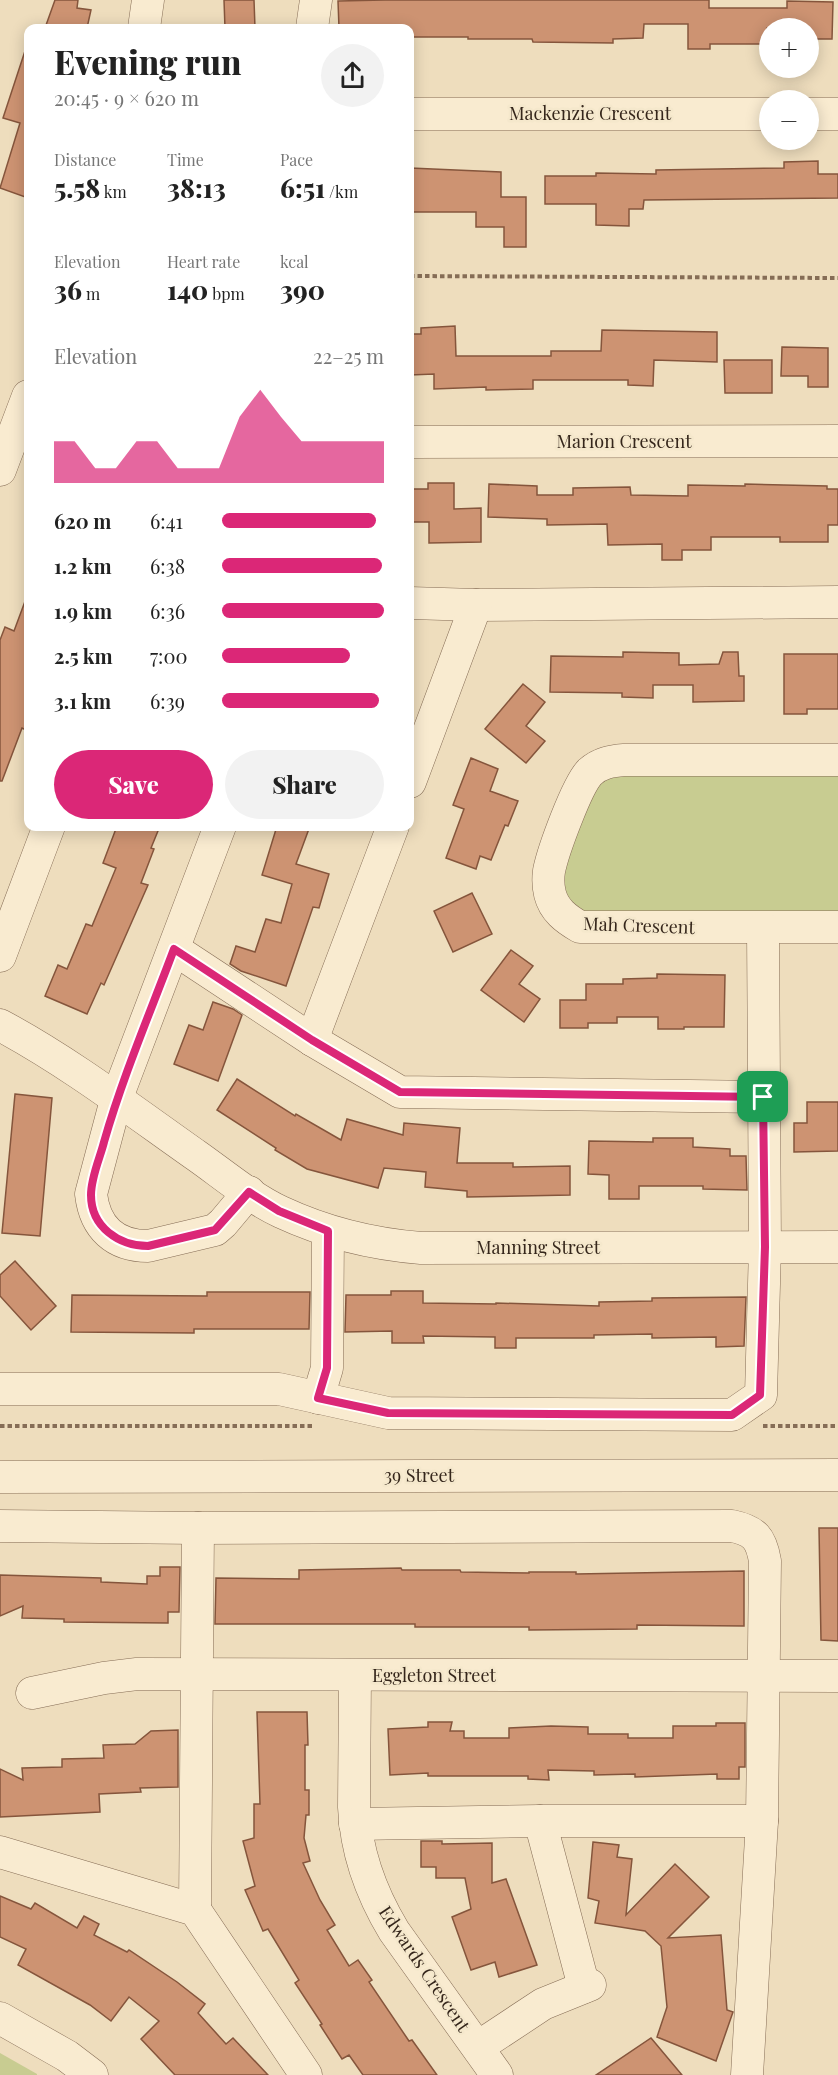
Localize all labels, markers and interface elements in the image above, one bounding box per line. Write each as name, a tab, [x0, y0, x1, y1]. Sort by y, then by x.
map controls	[759, 18, 819, 150]
button: +	[759, 18, 819, 78]
text: Evening run	[54, 39, 241, 83]
button: share	[321, 44, 384, 107]
text: 20:45 · 9 × 620 m	[54, 84, 199, 111]
button: −	[759, 90, 819, 150]
street label: Mackenzie Crescent	[509, 101, 672, 125]
text: Distance	[54, 149, 116, 170]
text: Time	[167, 149, 204, 170]
text: Pace	[280, 149, 313, 170]
text: 5.58	[54, 170, 100, 205]
text: 38:13	[167, 170, 226, 205]
text: 6:51	[280, 170, 325, 205]
text: km	[100, 181, 127, 202]
text: /km	[325, 181, 358, 202]
text: Elevation	[54, 251, 121, 272]
text: Heart rate	[167, 251, 240, 272]
text: kcal	[280, 251, 309, 272]
text: 36	[54, 272, 82, 307]
text: 140	[167, 272, 208, 307]
text: 390	[280, 272, 325, 307]
text: m	[82, 283, 100, 304]
text: bpm	[208, 283, 245, 304]
text: Elevation	[54, 342, 137, 369]
text: 22–25 m	[313, 342, 384, 369]
street label: Marion Crescent	[556, 429, 692, 453]
text: 620 m	[54, 507, 111, 534]
text: 6:41	[150, 507, 183, 534]
text: 1.2 km	[54, 552, 112, 579]
text: 6:38	[150, 552, 185, 579]
text: 1.9 km	[54, 597, 112, 624]
text: 6:36	[150, 597, 185, 624]
text: 2.5 km	[54, 642, 113, 669]
text: 7:00	[150, 642, 187, 669]
text: 3.1 km	[54, 687, 111, 714]
text: 6:39	[150, 687, 185, 714]
button: Save	[54, 750, 213, 819]
button: Share	[225, 750, 384, 819]
street label: Mah Crescent	[583, 911, 696, 939]
pin	[737, 1071, 788, 1122]
icon: arrive	[746, 1080, 779, 1113]
street label: Manning Street	[476, 1235, 601, 1259]
street label: 39 Street	[384, 1463, 455, 1487]
street label: Eggleton Street	[372, 1663, 497, 1687]
street label: Edwards Crescent	[374, 1901, 476, 2037]

